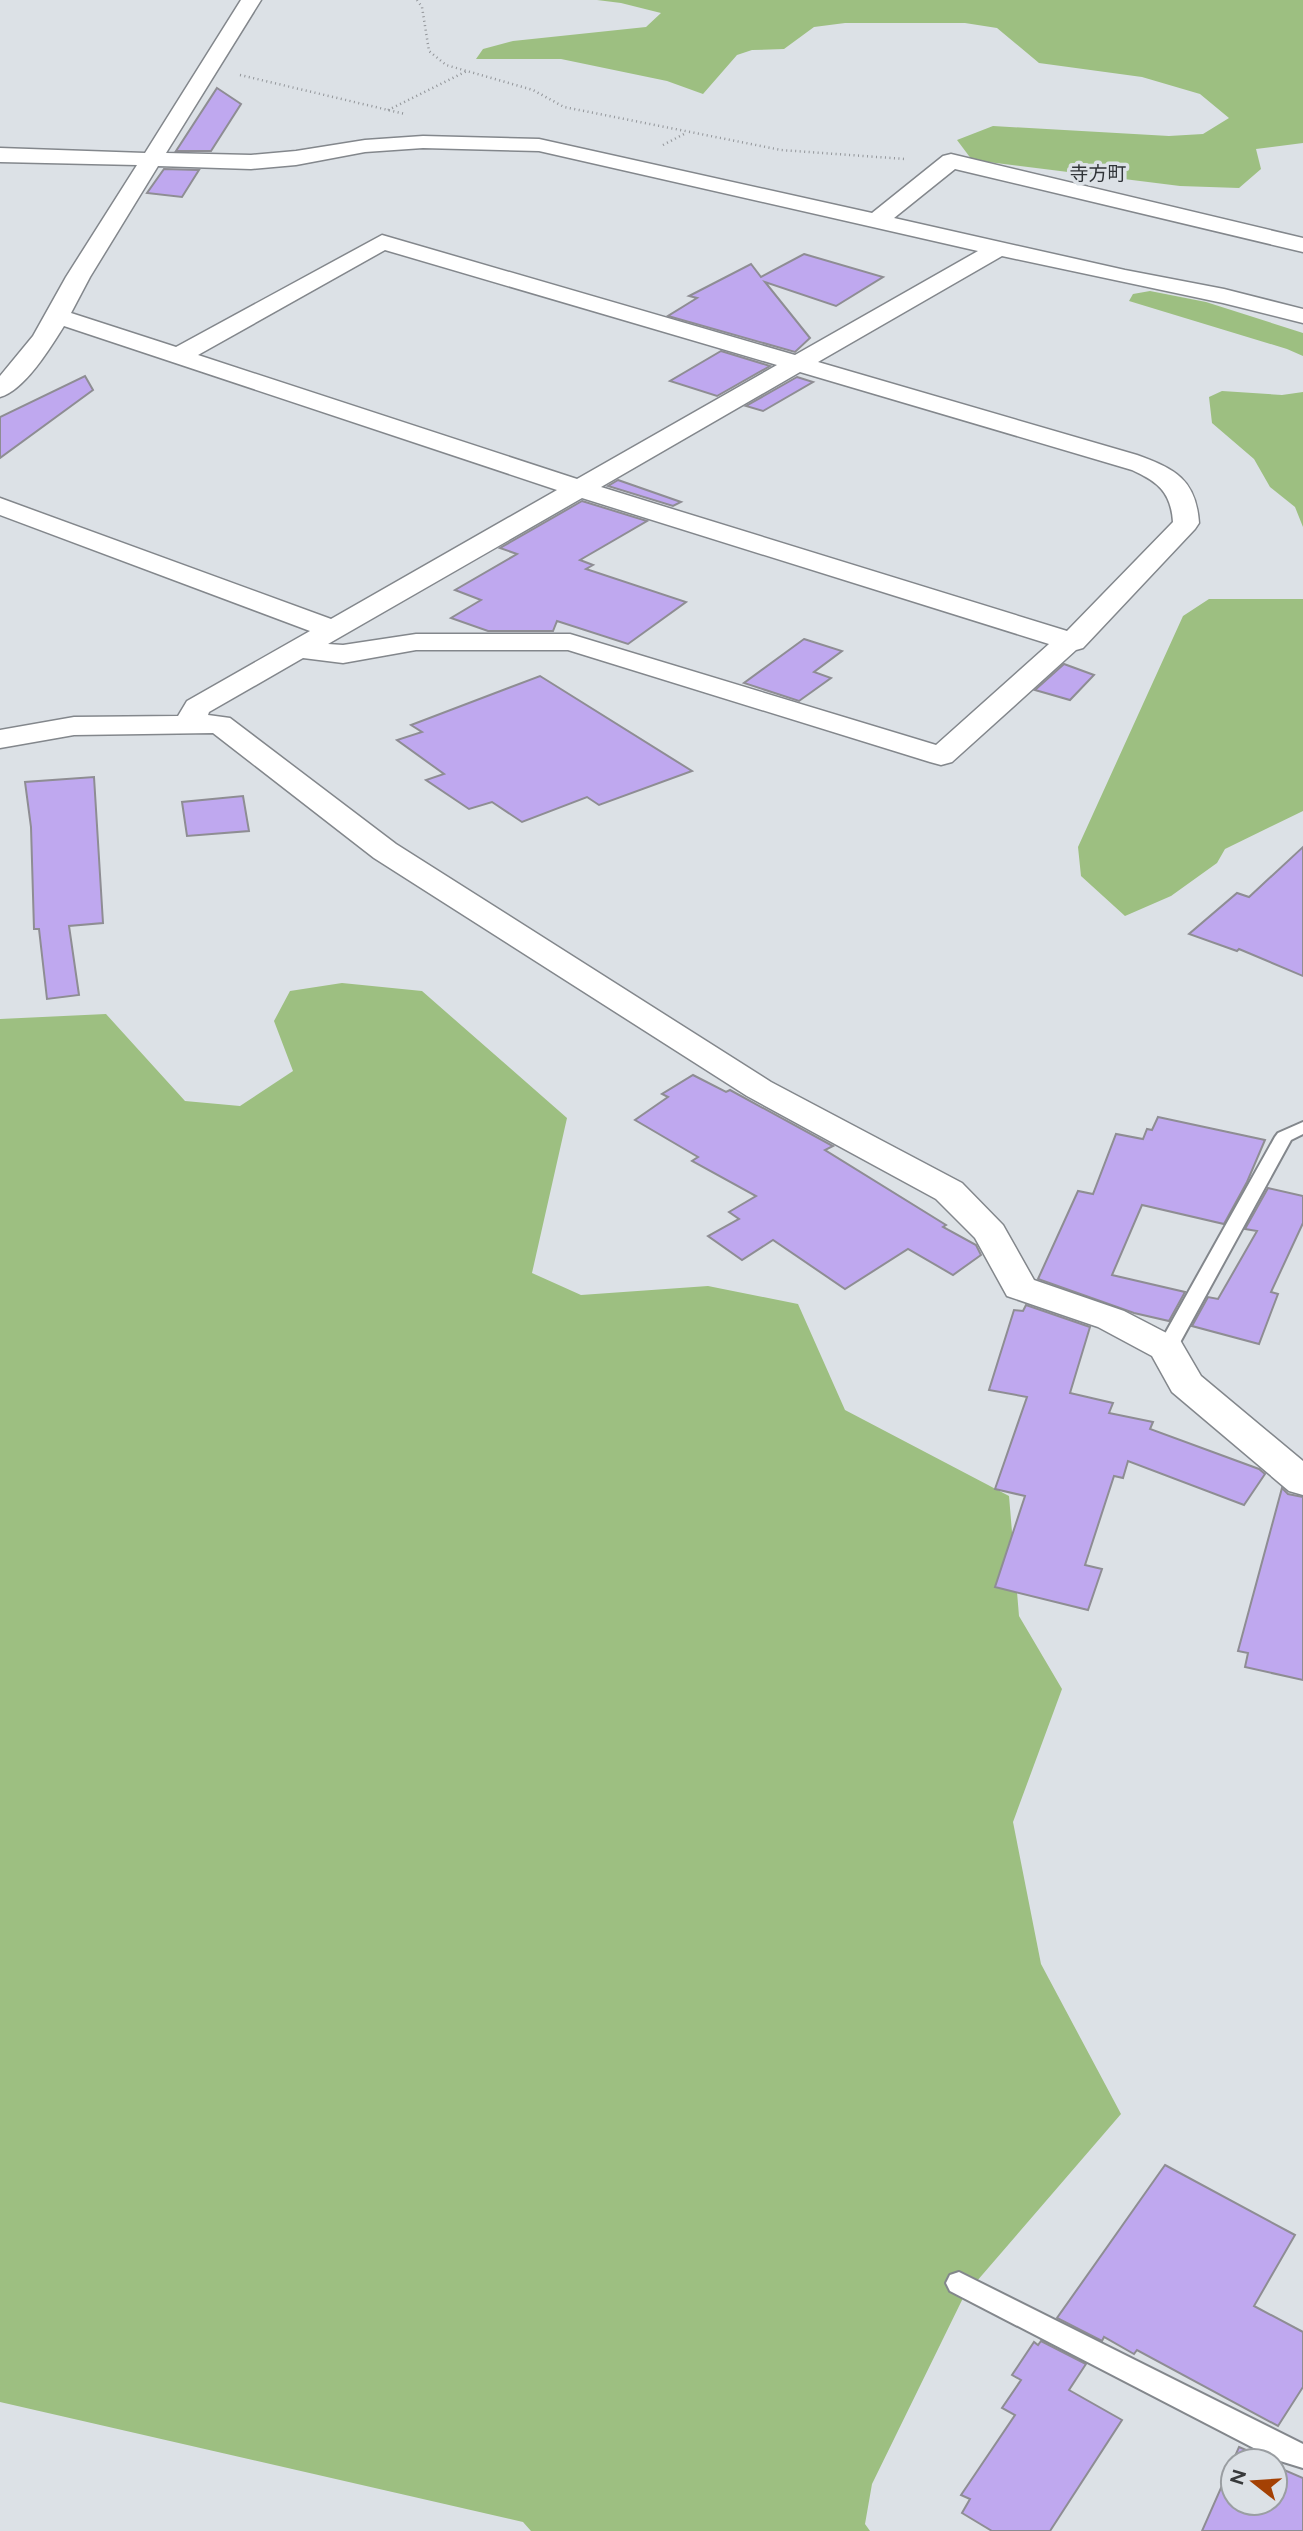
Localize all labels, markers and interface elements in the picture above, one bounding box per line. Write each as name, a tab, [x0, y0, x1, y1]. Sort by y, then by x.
district label: 寺方町	[1069, 162, 1127, 185]
north arrow	[1219, 2447, 1289, 2517]
text: N	[1225, 2467, 1251, 2488]

